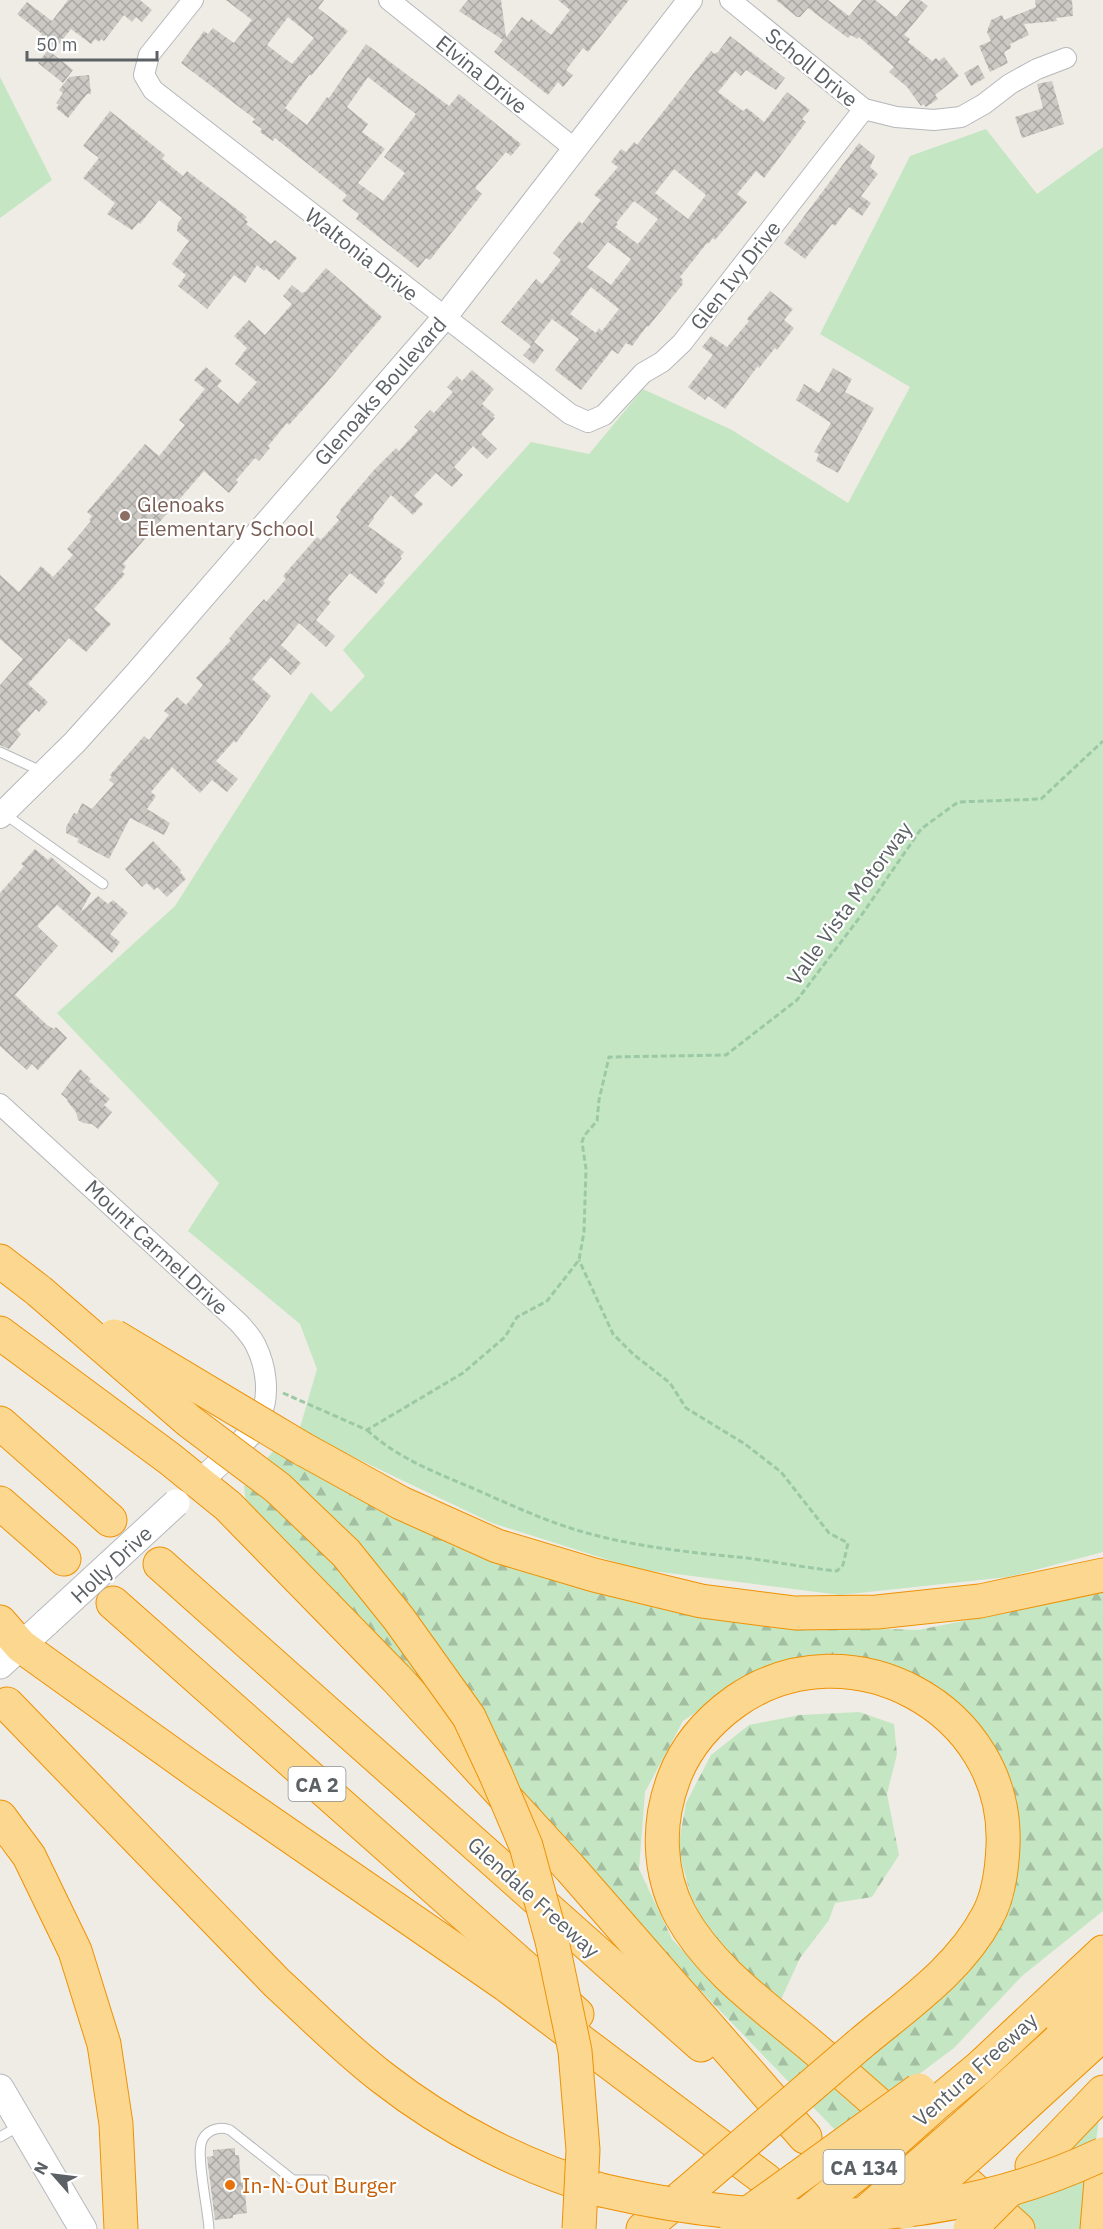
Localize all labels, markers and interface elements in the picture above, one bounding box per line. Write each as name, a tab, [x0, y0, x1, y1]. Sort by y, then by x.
street label: Scholl Drive	[760, 21, 864, 113]
scale bar	[27, 24, 158, 62]
street label: Elvina Drive	[430, 28, 534, 120]
text: 50 m	[36, 33, 78, 56]
street label: Waltonia Drive	[300, 201, 424, 307]
street label: Glen Ivy Drive	[683, 215, 787, 335]
street label: Glenoaks Boulevard	[308, 311, 452, 471]
place label: Glenoaks Elementary School	[137, 490, 314, 542]
marker: Glenoaks Elementary School	[118, 509, 132, 523]
street label: Valle Vista Motorway	[780, 815, 918, 991]
street label: Mount Carmel Drive	[79, 1173, 235, 1321]
street label: Holly Drive	[64, 1519, 158, 1609]
road number: CA 2	[288, 1767, 346, 1801]
street label: Glendale Freeway	[462, 1830, 606, 1964]
street label: Ventura Freeway	[907, 2005, 1044, 2132]
north arrow	[24, 2145, 84, 2205]
road number: CA 134	[824, 2150, 904, 2184]
text: N	[29, 2158, 52, 2178]
place label: In-N-Out Burger	[242, 2171, 397, 2199]
marker: In-N-Out Burger	[223, 2178, 237, 2192]

